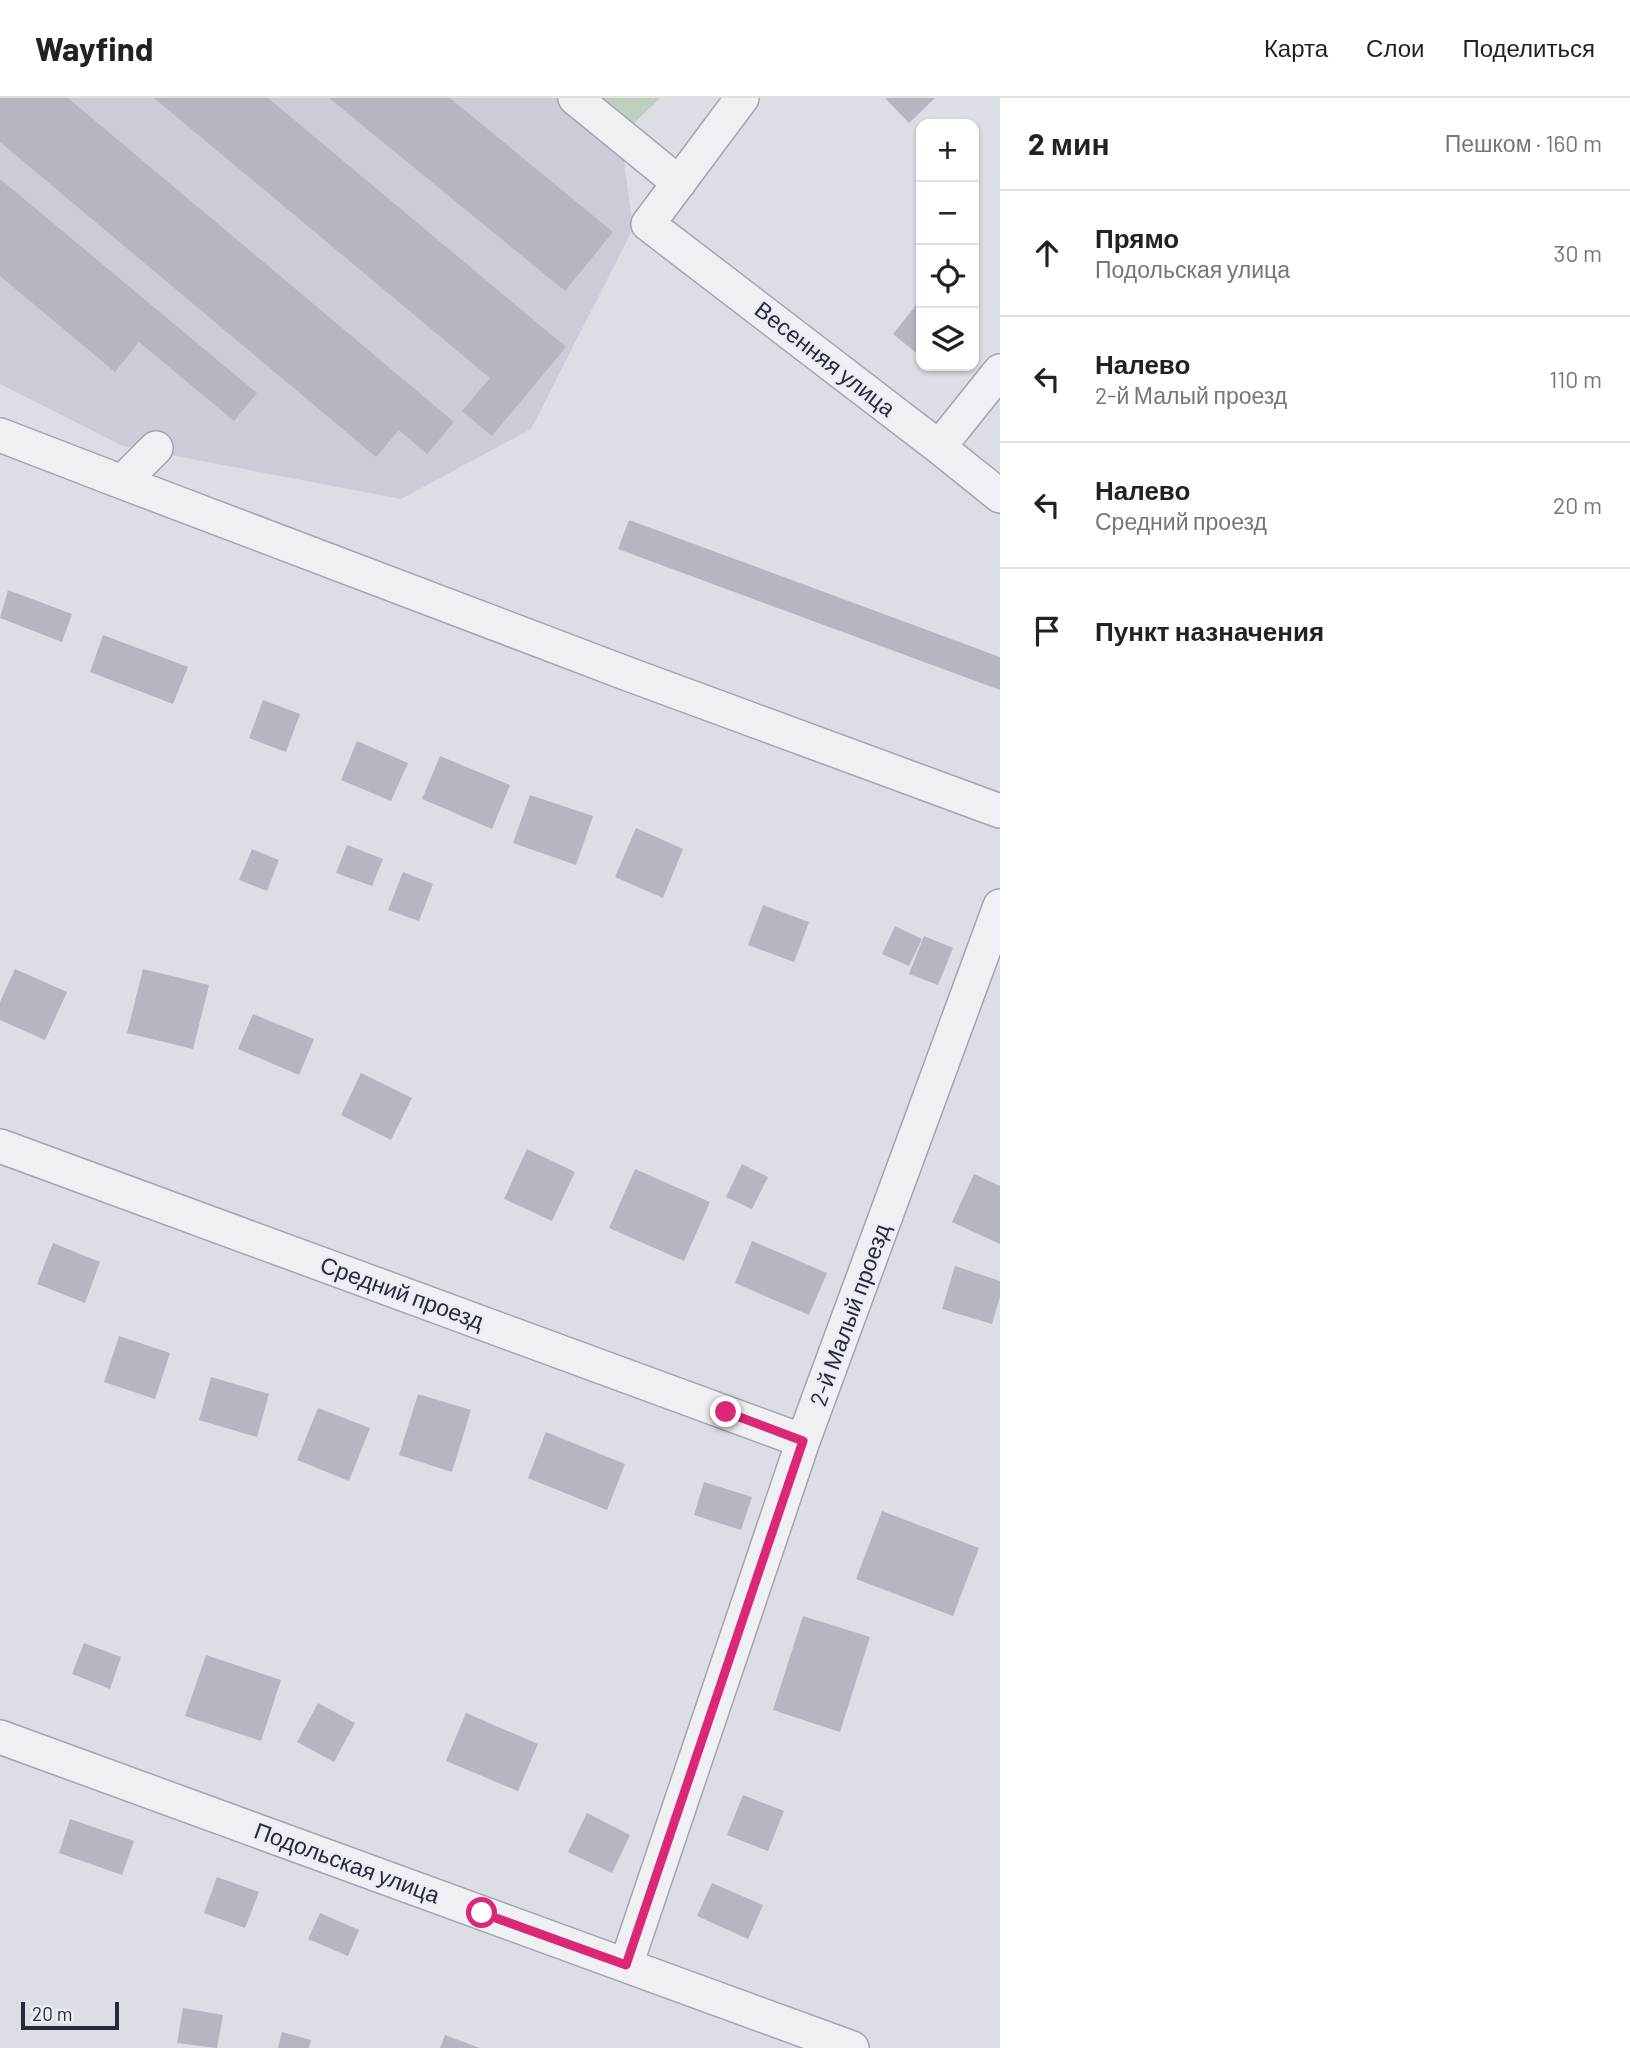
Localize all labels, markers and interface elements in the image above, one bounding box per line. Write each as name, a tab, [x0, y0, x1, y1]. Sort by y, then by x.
text: Wayfind	[35, 28, 153, 68]
text: Карта	[1264, 33, 1328, 62]
text: Слои	[1366, 33, 1424, 62]
text: Поделиться	[1462, 33, 1595, 62]
map controls	[916, 119, 979, 371]
button: +	[916, 119, 979, 182]
text: 2 мин	[1028, 125, 1110, 161]
text: Пешком · 160 m	[1445, 129, 1602, 157]
button: −	[916, 182, 979, 245]
text: Прямо	[1095, 222, 1179, 253]
icon: ahead	[1028, 234, 1066, 272]
text: 30 m	[1554, 239, 1602, 267]
button: locate	[916, 245, 979, 308]
text: Подольская улица	[1095, 255, 1290, 283]
street label: Весенняя улица	[750, 295, 902, 422]
button: layers	[916, 308, 979, 371]
text: Налево	[1095, 348, 1190, 379]
icon: left	[1028, 360, 1066, 398]
text: 110 m	[1549, 365, 1602, 393]
text: 2-й Малый проезд	[1095, 381, 1287, 409]
text: Налево	[1095, 474, 1190, 505]
icon: left	[1028, 486, 1066, 524]
text: 20 m	[1553, 491, 1602, 519]
text: Средний проезд	[1095, 507, 1267, 535]
icon: arrive	[1028, 612, 1066, 650]
text: Пункт назначения	[1095, 615, 1324, 646]
street label: 2-й Малый проезд	[803, 1219, 895, 1410]
street label: Средний проезд	[317, 1250, 488, 1335]
route end	[710, 1396, 741, 1427]
street label: Подольская улица	[251, 1816, 444, 1909]
route start	[466, 1897, 497, 1928]
scale bar	[21, 1999, 119, 2031]
text: 20 m	[32, 2002, 72, 2025]

